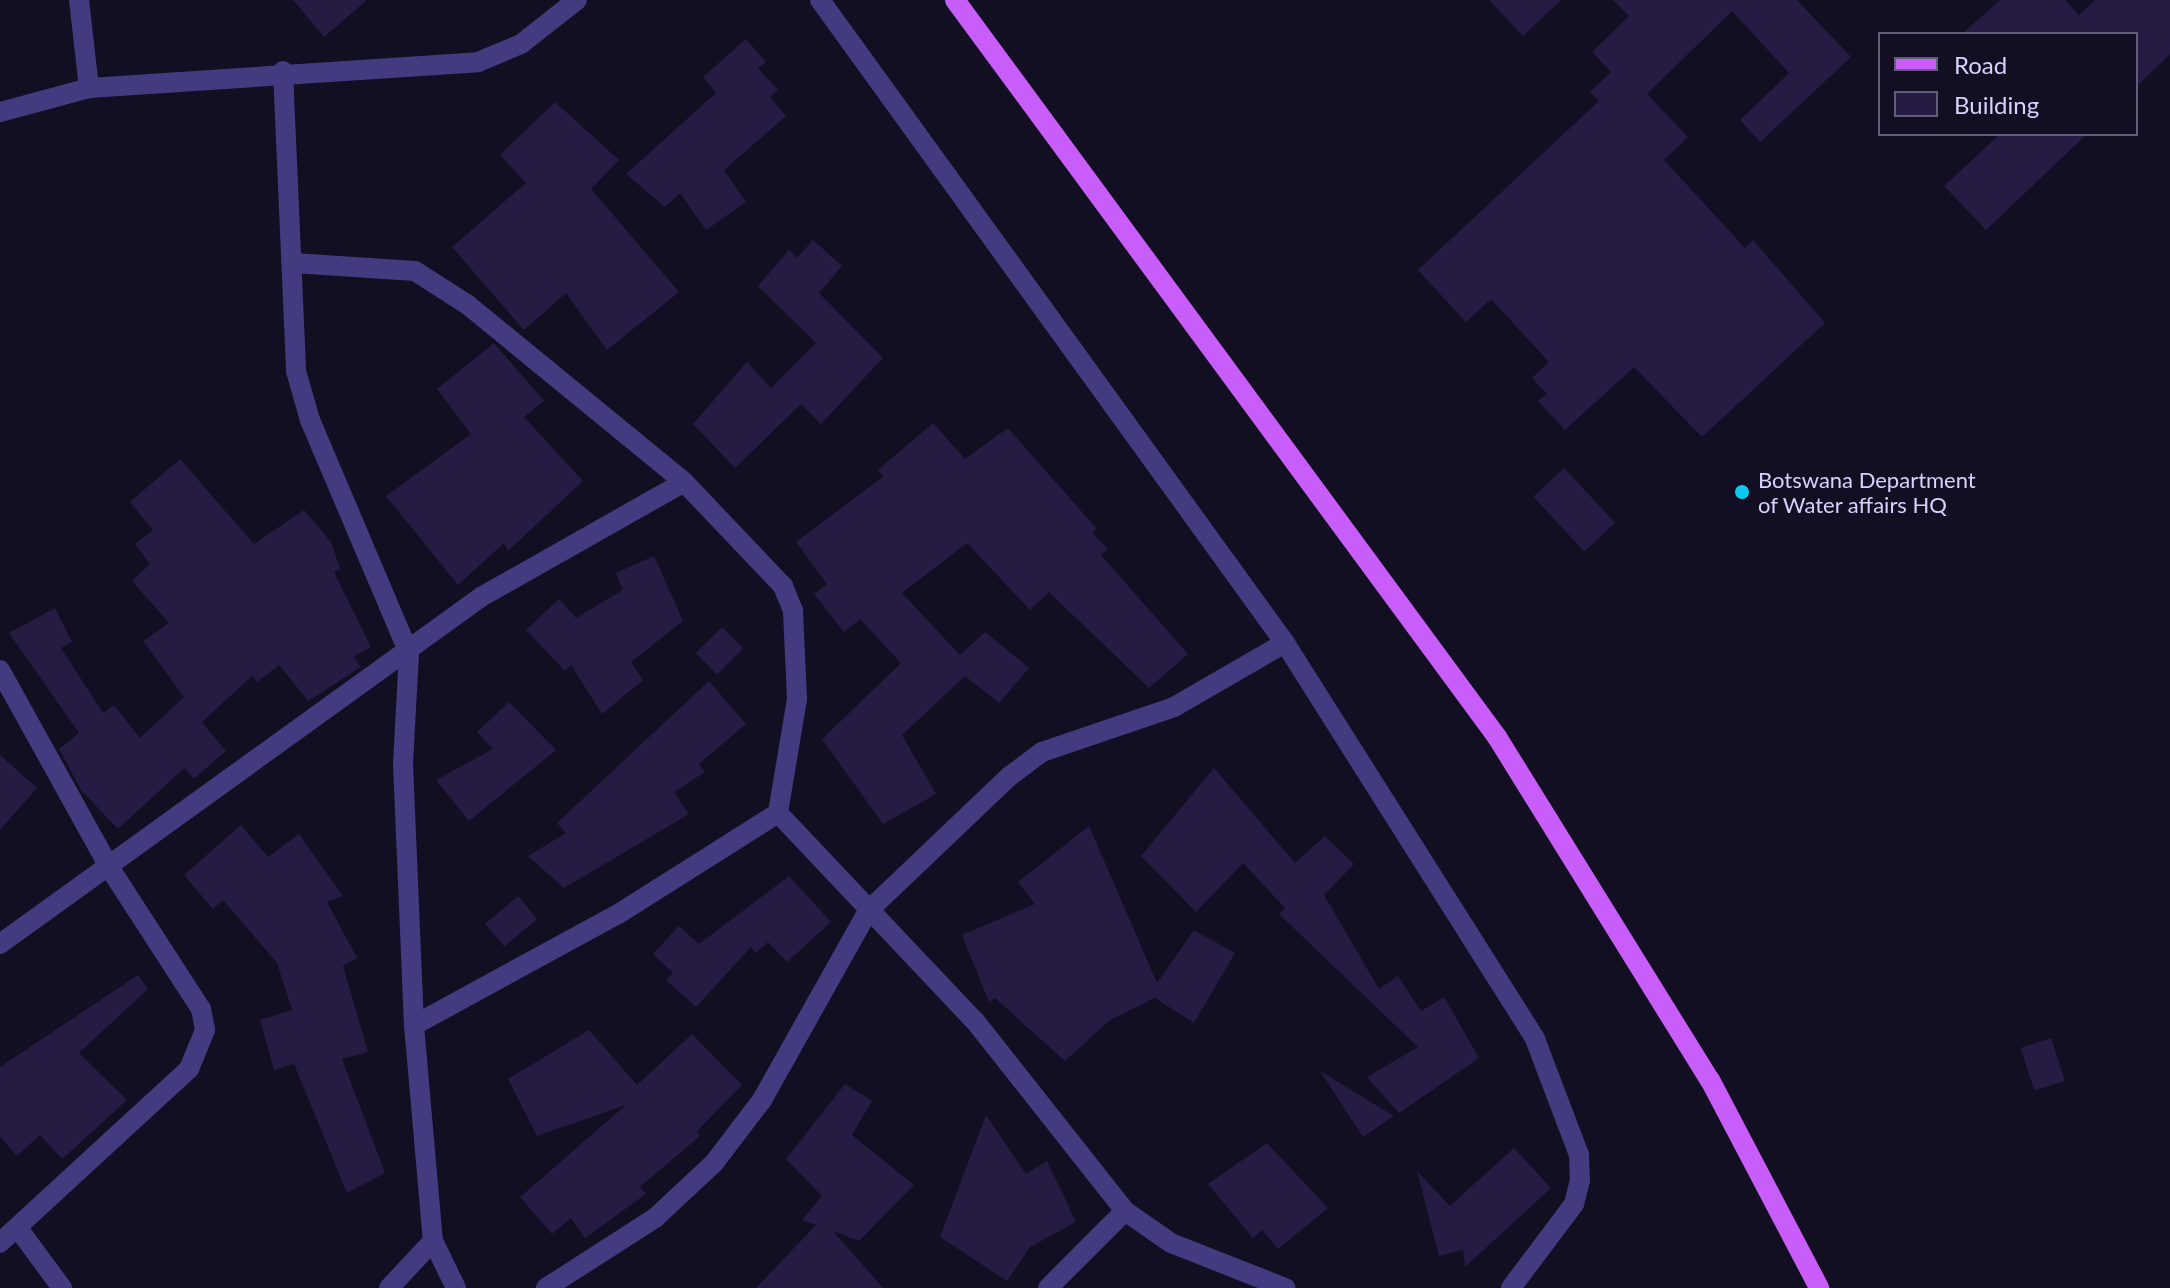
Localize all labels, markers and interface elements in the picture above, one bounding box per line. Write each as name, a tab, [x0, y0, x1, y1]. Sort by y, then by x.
legend	[1878, 32, 2138, 136]
text: Road	[1954, 50, 2007, 79]
text: Building	[1954, 90, 2039, 119]
place label: Botswana Department of Water affairs HQ	[1758, 466, 1976, 518]
marker: Botswana Department of Water affairs HQ	[1733, 483, 1751, 501]

